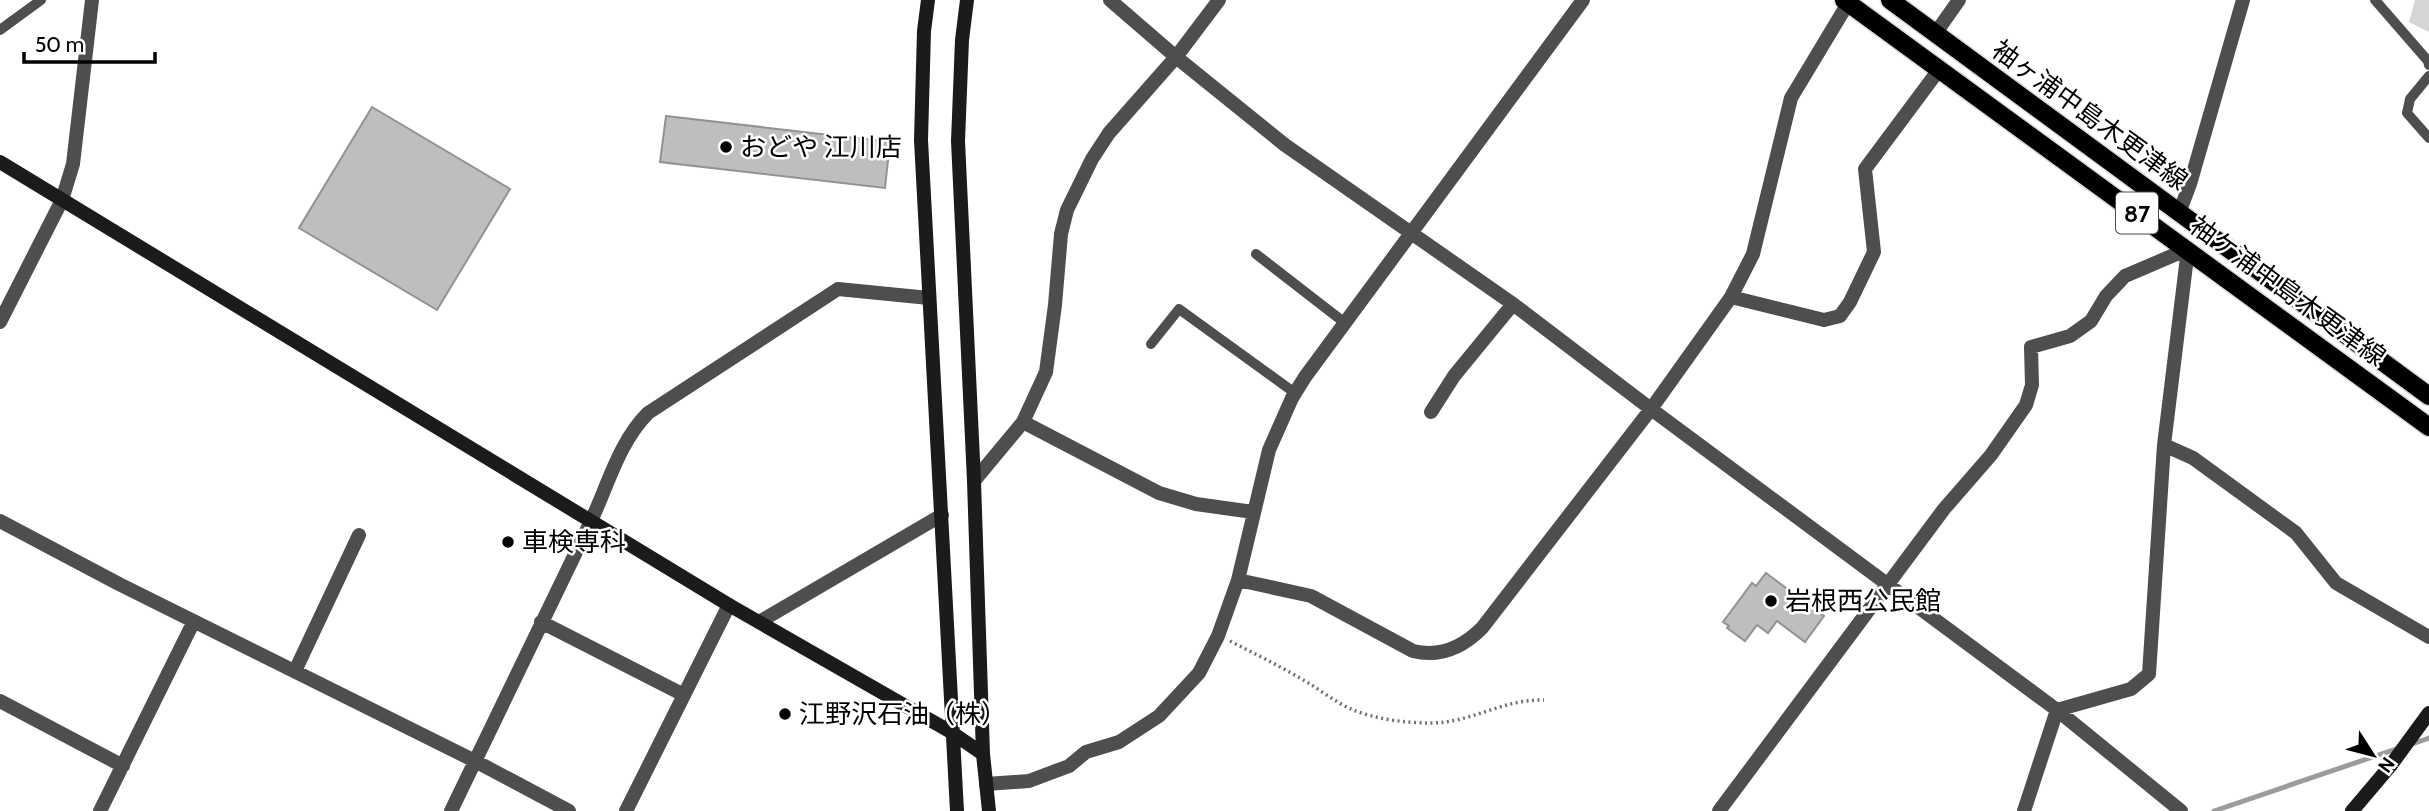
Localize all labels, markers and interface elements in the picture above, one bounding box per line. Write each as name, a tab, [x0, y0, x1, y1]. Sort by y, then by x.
scale bar	[24, 21, 156, 65]
text: 50 m	[35, 32, 84, 57]
street label: 袖ヶ浦中島木更津線	[1986, 33, 2194, 197]
place label: おどや 江川店	[740, 131, 902, 163]
marker: おどや 江川店	[718, 139, 734, 155]
road number: 87	[2116, 192, 2158, 233]
street label: 袖ケ浦中島木更津線	[2184, 209, 2392, 373]
place label: 車検専科	[522, 526, 626, 558]
marker: 車検専科	[500, 534, 516, 550]
place label: 岩根西公民館	[1785, 585, 1941, 617]
marker: 岩根西公民館	[1763, 593, 1779, 609]
place label: 江野沢石油（株）	[799, 698, 1007, 730]
marker: 江野沢石油（株）	[777, 706, 793, 722]
north arrow	[2338, 720, 2408, 790]
text: N	[2373, 753, 2400, 777]

